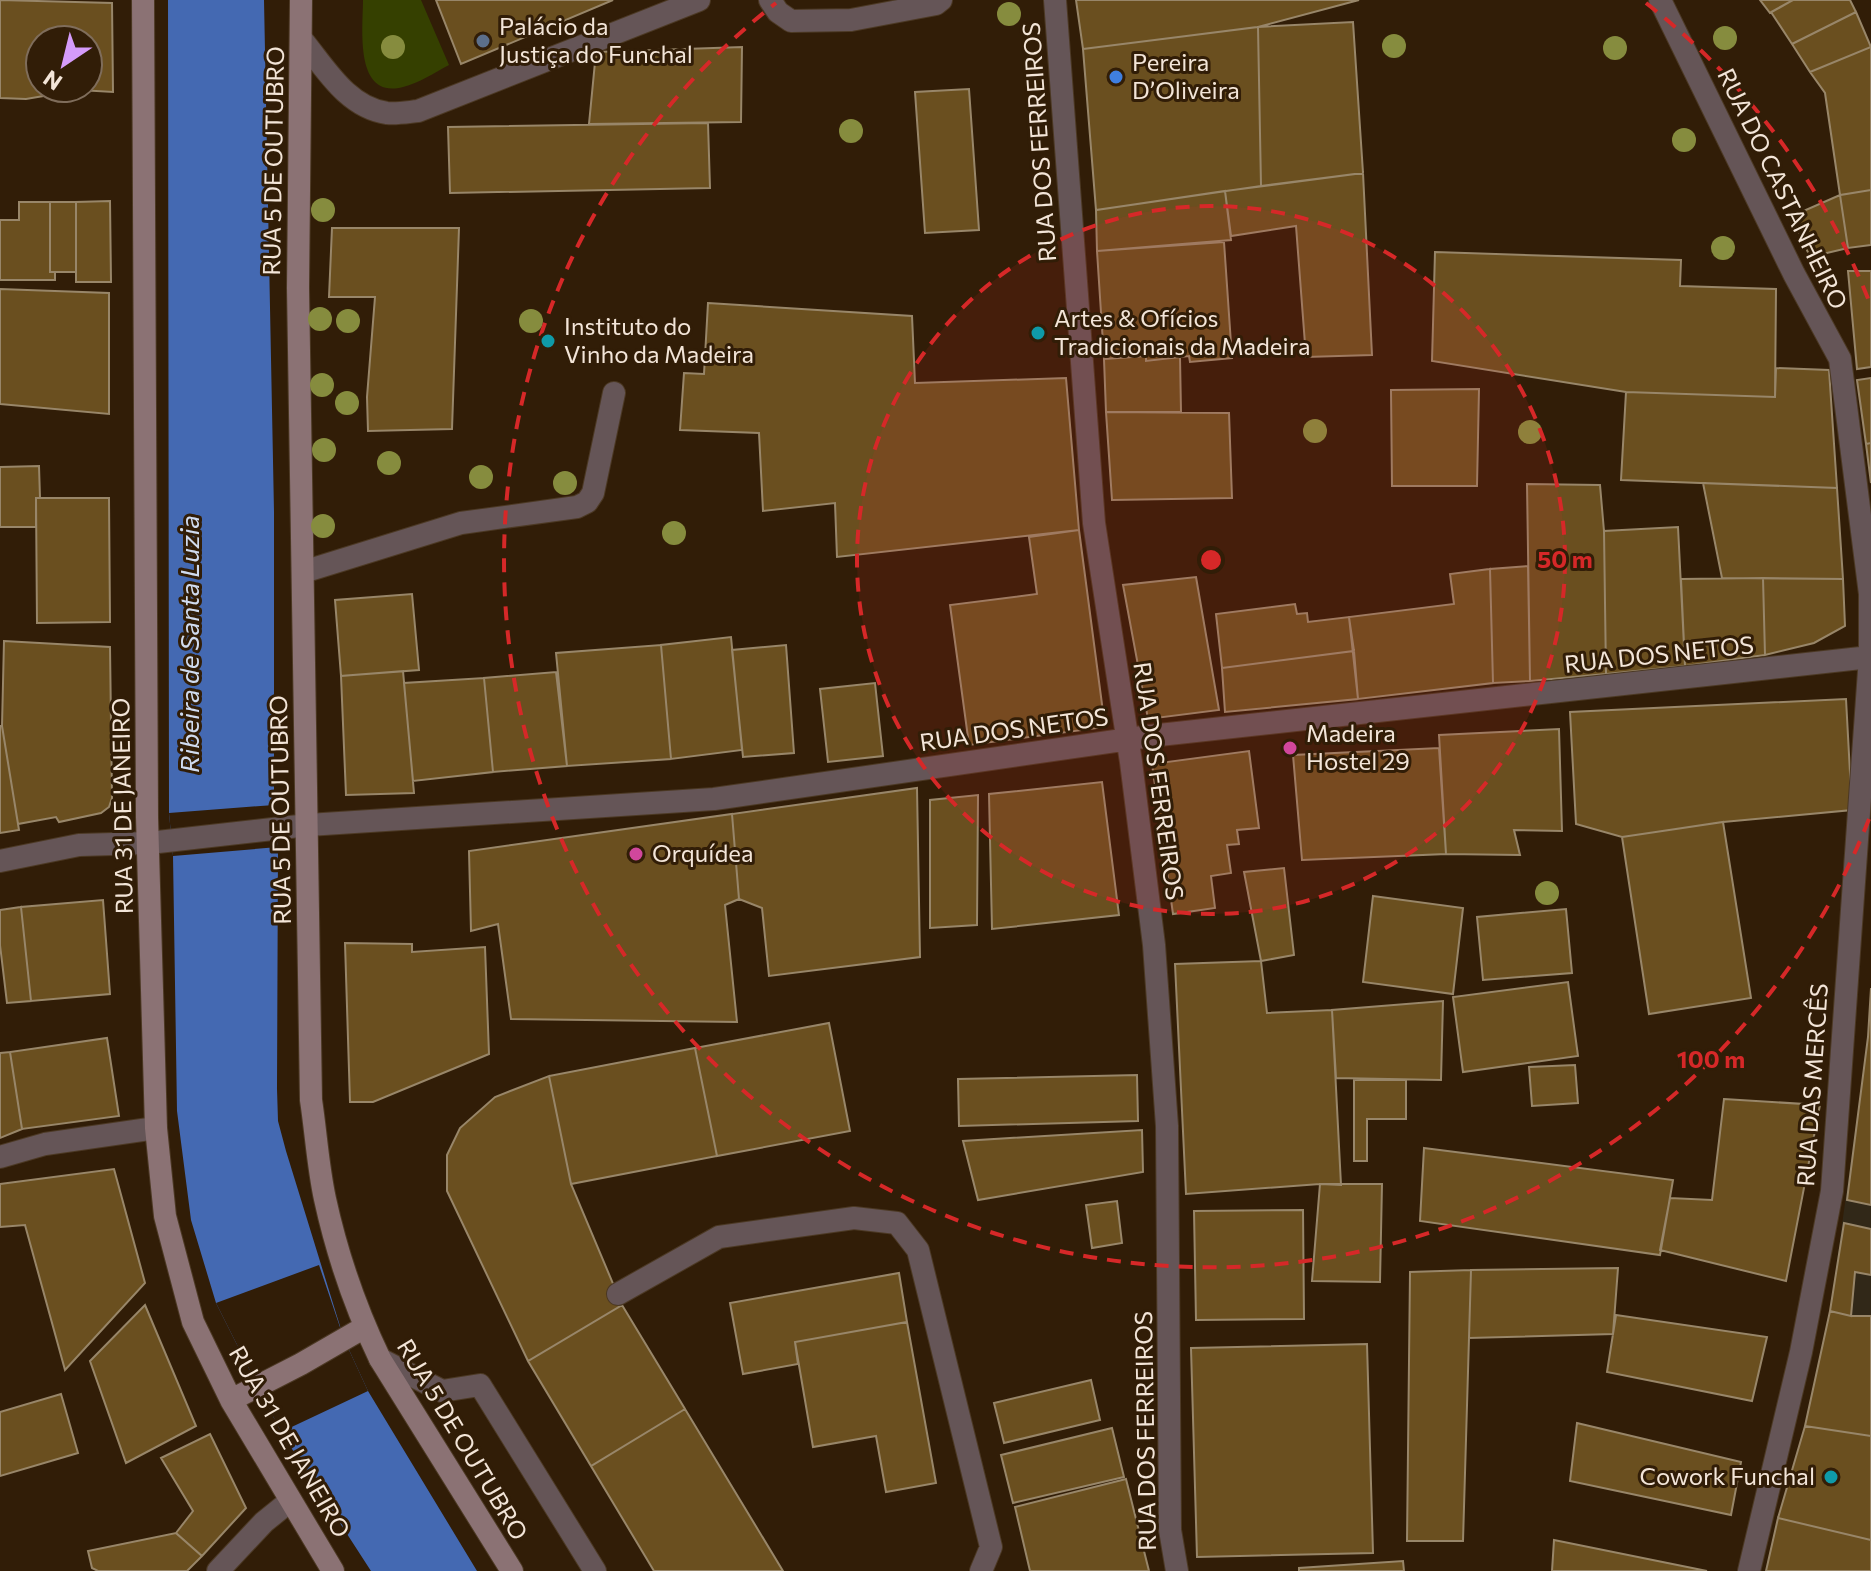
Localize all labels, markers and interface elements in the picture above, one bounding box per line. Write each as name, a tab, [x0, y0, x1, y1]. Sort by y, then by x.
place label: Palácio da Justiça do Funchal	[499, 11, 693, 68]
street label: RUA DOS FERREIROS	[1016, 21, 1061, 263]
north arrow	[24, 24, 104, 104]
marker: Palácio da Justiça do Funchal	[474, 32, 492, 50]
street label: RUA 5 DE OUTUBRO	[256, 46, 289, 276]
place label: Pereira D’Oliveira	[1132, 47, 1240, 104]
street label: RUA DO CASTANHEIRO	[1712, 63, 1854, 314]
text: N	[38, 65, 67, 97]
marker: Pereira D’Oliveira	[1107, 68, 1125, 86]
place label: Artes & Ofícios Tradicionais da Madeira	[1054, 303, 1311, 360]
place label: Instituto do Vinho da Madeira	[564, 311, 754, 368]
marker: Artes & Ofícios Tradicionais da Madeira	[1029, 324, 1047, 342]
marker: Instituto do Vinho da Madeira	[539, 332, 557, 350]
water label: Ribeira de Santa Luzia	[173, 515, 204, 773]
text: 50 m	[1537, 544, 1593, 573]
centre of rings	[1197, 546, 1225, 574]
street label: RUA DOS NETOS	[1563, 629, 1755, 678]
street label: RUA DOS FERREIROS	[1128, 660, 1191, 902]
street label: RUA 5 DE OUTUBRO	[263, 695, 296, 925]
street label: RUA 31 DE JANEIRO	[105, 698, 138, 915]
street label: RUA DOS NETOS	[918, 701, 1110, 756]
place label: Madeira Hostel 29	[1306, 718, 1410, 775]
marker: Madeira Hostel 29	[1281, 739, 1299, 757]
place label: Orquídea	[652, 838, 753, 867]
marker: Orquídea	[627, 845, 645, 863]
street label: RUA DAS MERCÊS	[1790, 982, 1833, 1187]
text: 100 m	[1677, 1044, 1745, 1073]
street label: RUA DOS FERREIROS	[1128, 1311, 1161, 1551]
street label: RUA 5 DE OUTUBRO	[392, 1333, 535, 1545]
street label: RUA 31 DE JANEIRO	[224, 1340, 357, 1542]
place label: Cowork Funchal	[1639, 1461, 1815, 1490]
marker: Cowork Funchal	[1822, 1468, 1840, 1486]

